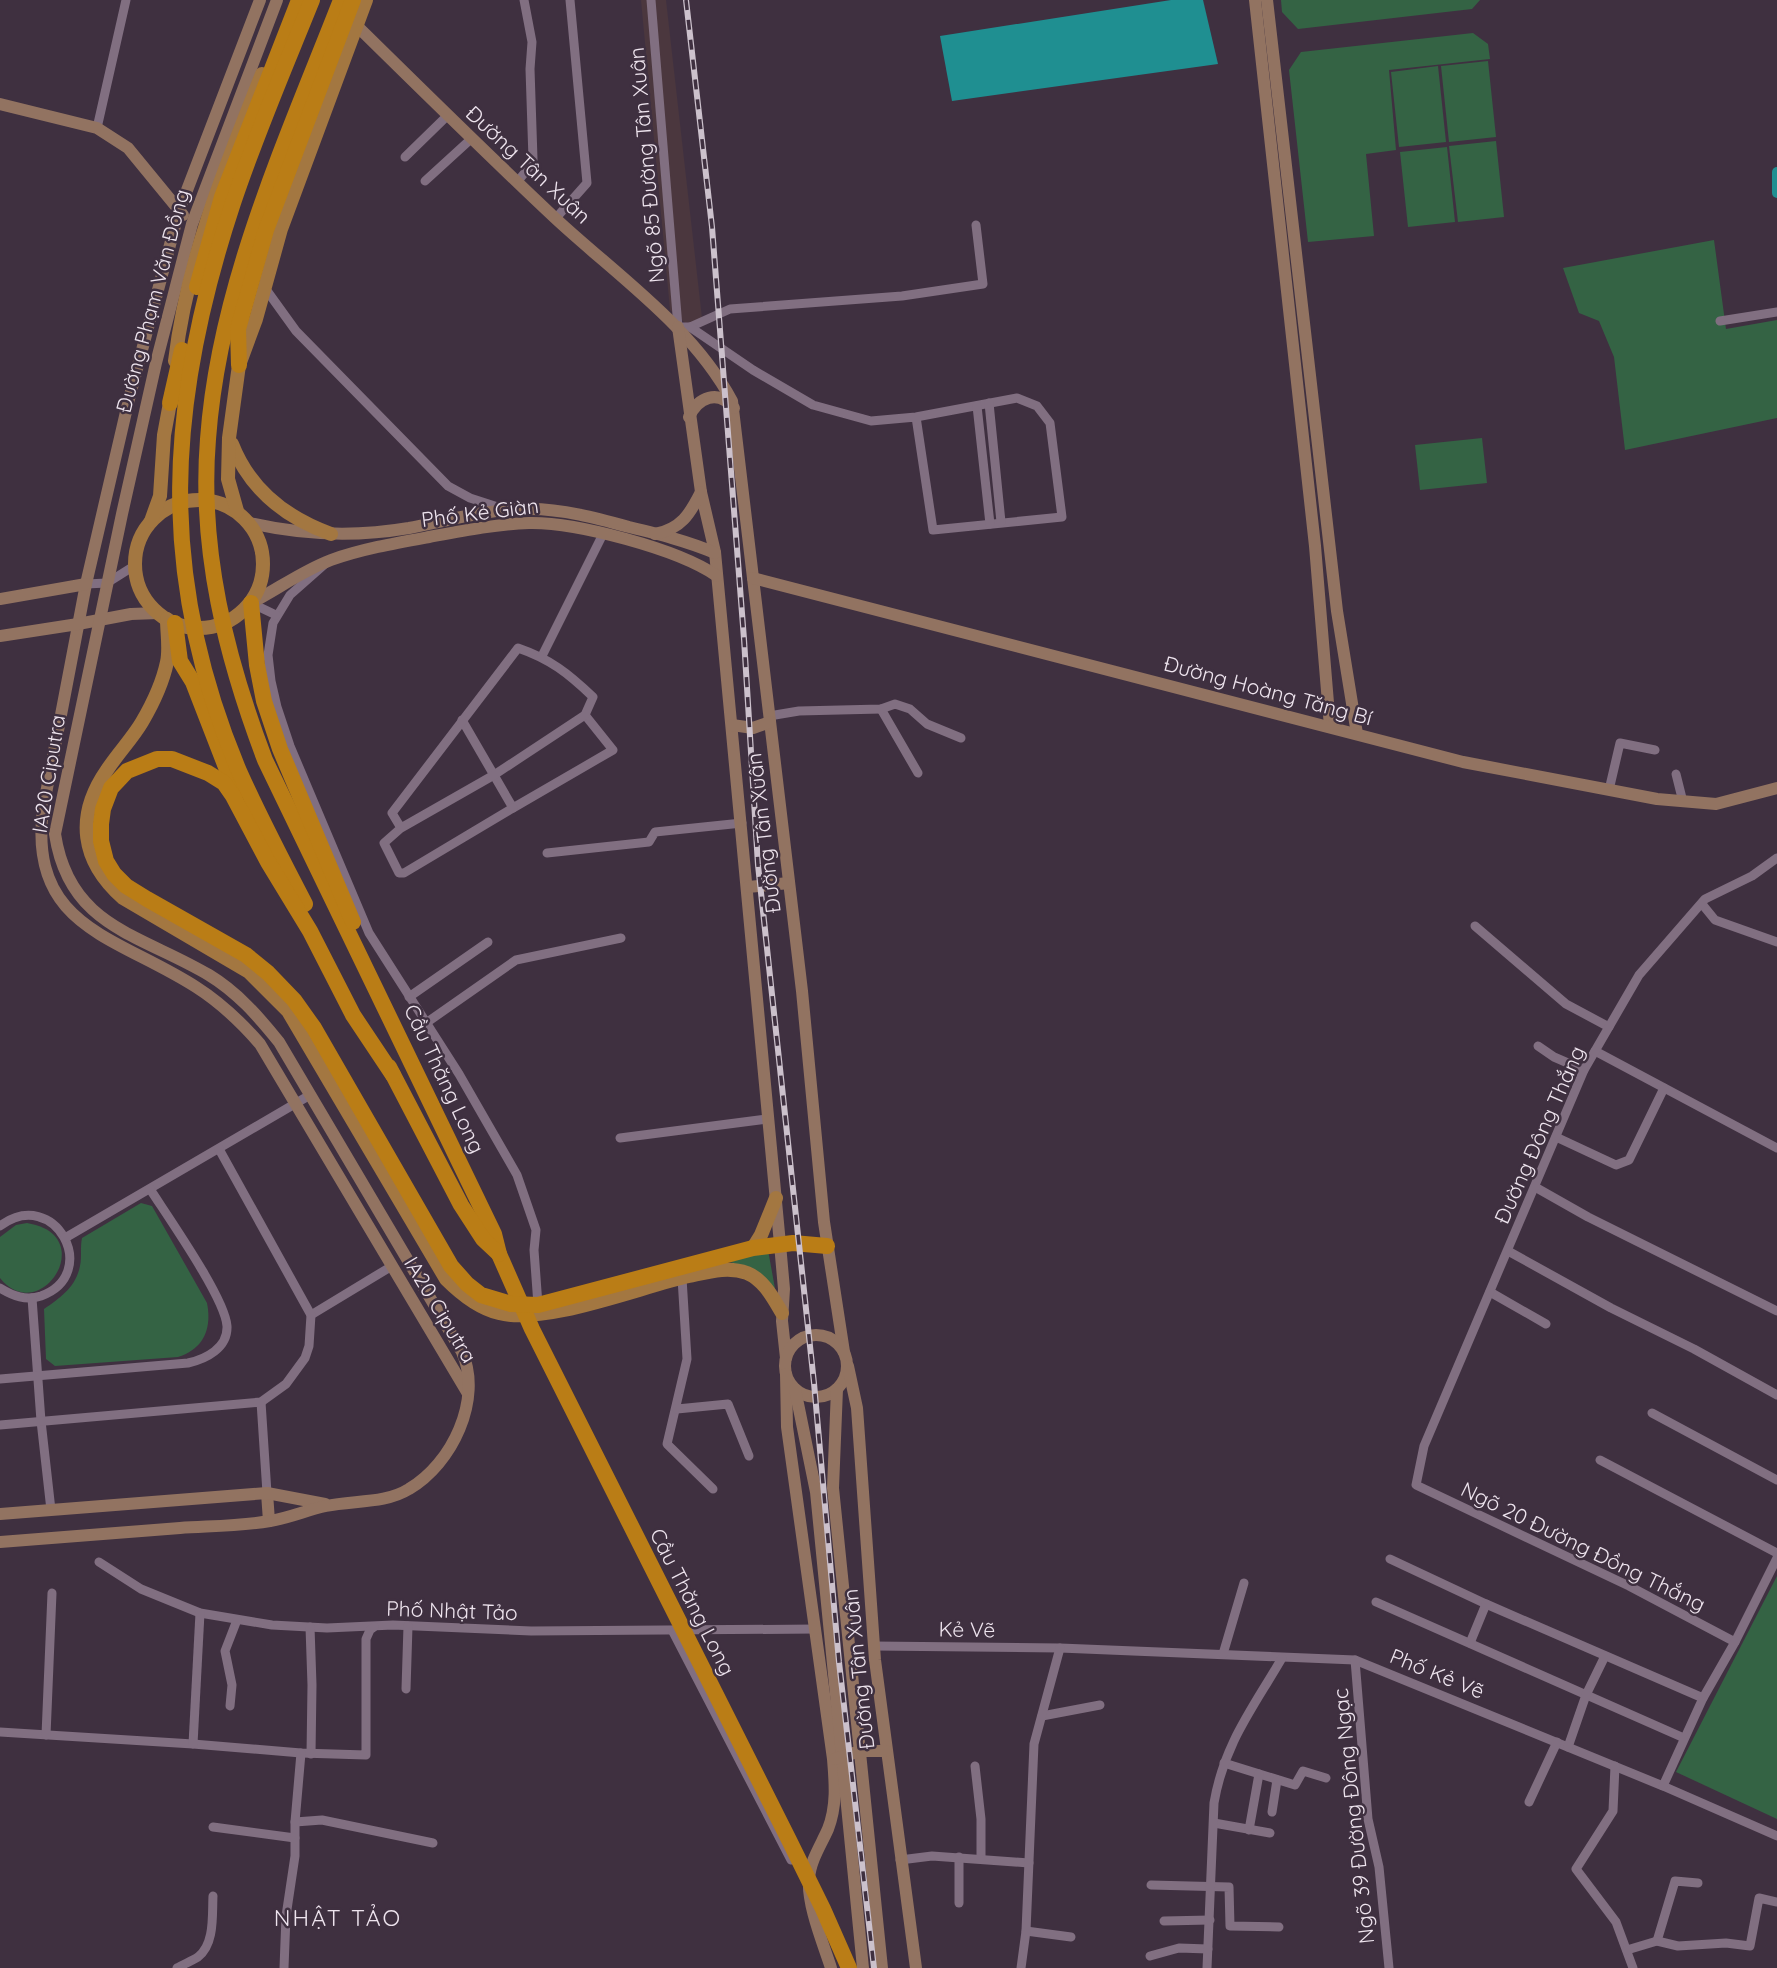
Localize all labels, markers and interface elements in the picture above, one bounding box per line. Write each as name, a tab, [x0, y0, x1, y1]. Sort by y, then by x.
street label: Ngõ 85 Đường Tân Xuân	[623, 46, 669, 284]
street label: Đường Tân Xuân	[461, 100, 597, 229]
street label: Đường Phạm Văn Đồng	[110, 186, 194, 415]
street label: Phố Kẻ Giàn	[420, 492, 540, 532]
street label: Đường Hoàng Tăng Bí	[1161, 650, 1376, 730]
street label: IA20 Ciputra	[26, 713, 70, 835]
street label: Đường Tân Xuân	[740, 752, 786, 915]
street label: Cầu Thăng Long	[399, 1000, 491, 1157]
street label: Đường Đông Thắng	[1488, 1042, 1590, 1228]
street label: IA20 Ciputra	[399, 1252, 483, 1367]
street label: Ngõ 20 Đường Đồng Thắng	[1457, 1476, 1710, 1617]
street label: Cầu Thăng Long	[645, 1524, 741, 1679]
street label: Đường Tân Xuân	[837, 1588, 879, 1751]
street label: Phố Nhật Tảo	[386, 1595, 518, 1625]
street label: Kẻ Vẽ	[938, 1616, 996, 1642]
street label: Phố Kẻ Vẽ	[1386, 1642, 1488, 1704]
street label: Ngõ 39 Đường Đông Ngạc	[1327, 1687, 1379, 1945]
district label: NHẬT TẢO	[274, 1903, 402, 1932]

